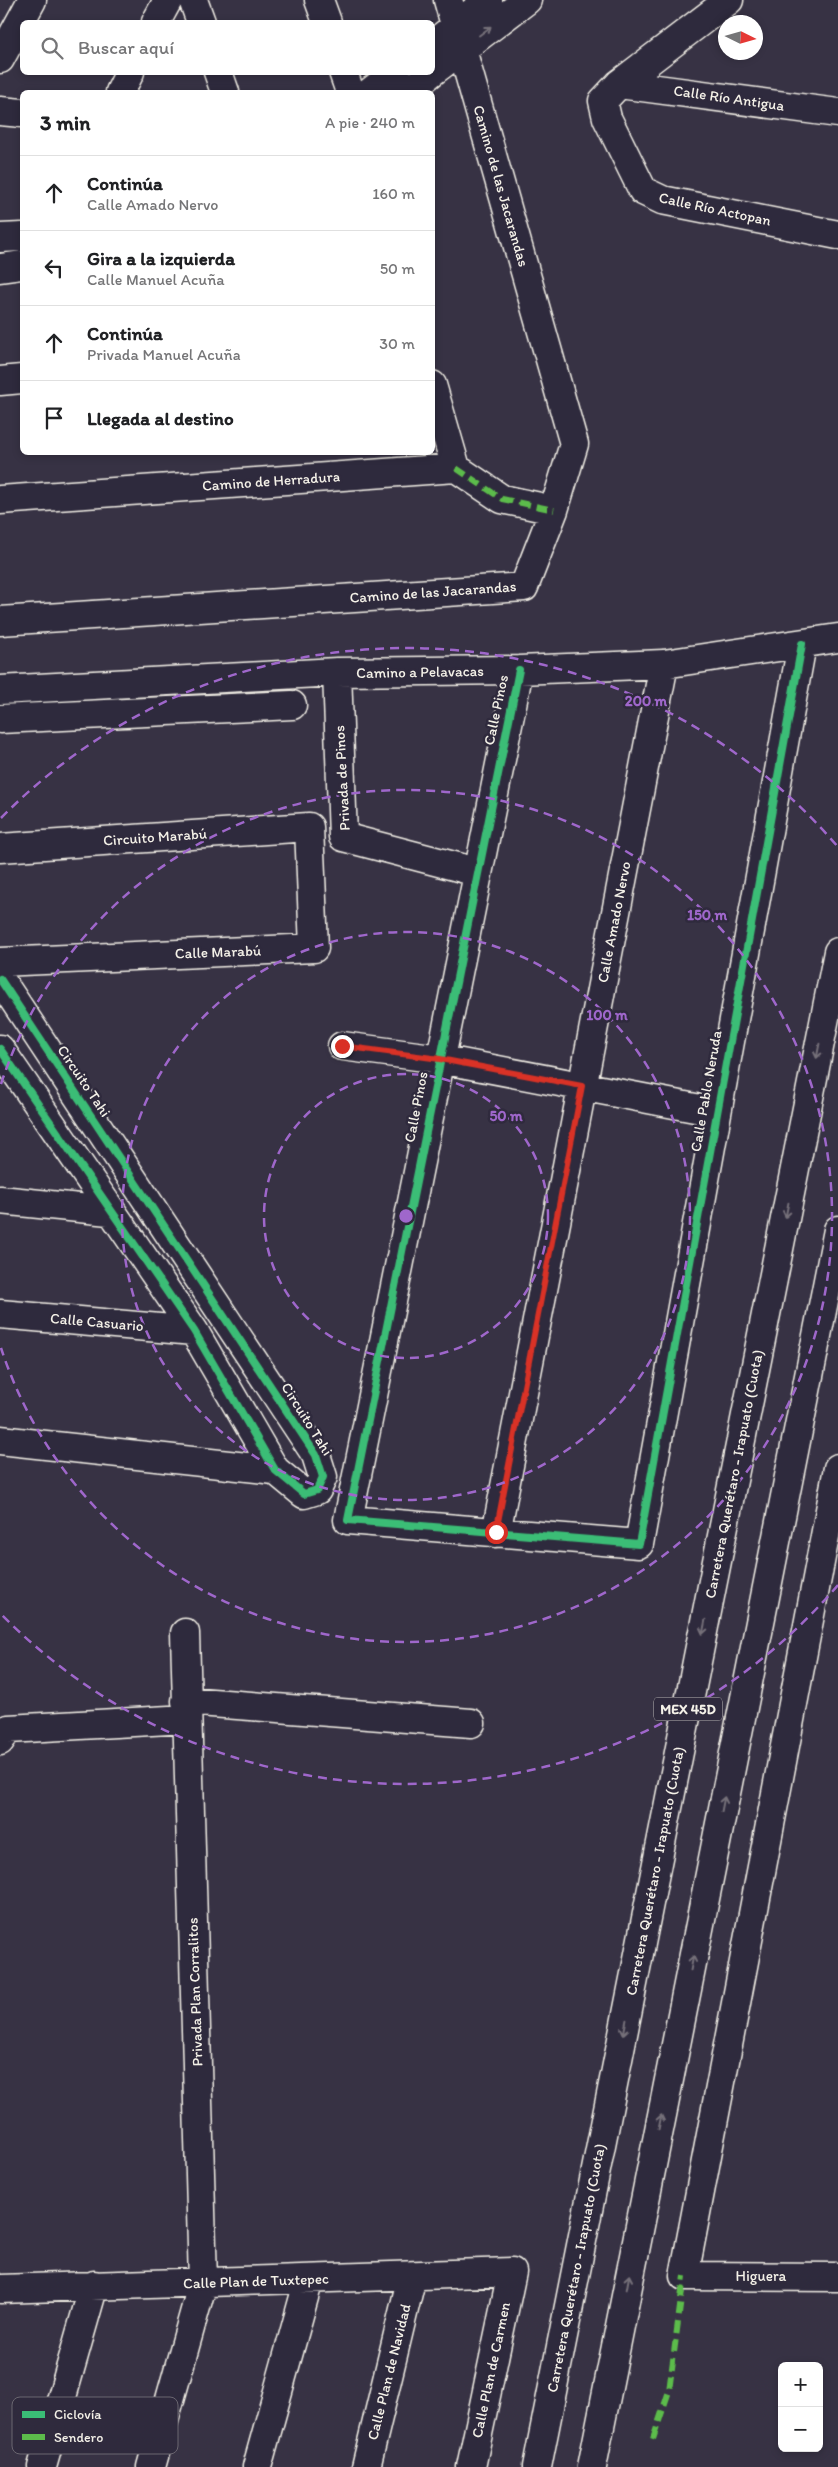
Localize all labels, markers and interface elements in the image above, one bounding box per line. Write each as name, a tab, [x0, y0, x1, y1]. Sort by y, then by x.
north arrow	[718, 15, 763, 60]
search box	[20, 20, 435, 75]
one-way arrow	[478, 26, 491, 37]
icon: search	[38, 34, 66, 62]
text: Buscar aquí	[78, 36, 174, 59]
street label: Calle Río Antigua	[672, 81, 786, 115]
street label: Camino de las Jacarandas	[469, 103, 533, 269]
text: 3 min	[40, 110, 90, 135]
text: A pie · 240 m	[325, 113, 415, 132]
text: Continúa	[87, 172, 163, 195]
icon: ahead	[40, 179, 68, 207]
text: 160 m	[372, 184, 415, 203]
street label: Calle Río Actopan	[657, 188, 773, 230]
text: Calle Amado Nervo	[87, 195, 219, 214]
text: Gira a la izquierda	[87, 247, 235, 270]
icon: left	[40, 254, 68, 282]
text: 50 m	[380, 259, 415, 278]
text: Calle Manuel Acuña	[87, 270, 225, 289]
text: Continúa	[87, 322, 163, 345]
icon: ahead	[40, 329, 68, 357]
text: 30 m	[379, 334, 415, 353]
text: Privada Manuel Acuña	[87, 345, 241, 364]
icon: arrive	[40, 404, 68, 432]
text: Llegada al destino	[87, 407, 234, 430]
street label: Camino de Herradura	[201, 467, 341, 495]
street label: Camino de las Jacarandas	[349, 577, 517, 607]
street label: Camino a Pelavacas	[356, 662, 484, 682]
street label: Calle Pinos	[480, 673, 512, 747]
text: 200 m	[625, 692, 668, 710]
street label: Privada de Pinos	[330, 725, 354, 831]
street label: Circuito Marabú	[103, 824, 207, 850]
street label: Calle Amado Nervo	[593, 860, 635, 984]
text: 150 m	[687, 906, 727, 924]
street label: Calle Marabú	[175, 942, 261, 962]
text: 100 m	[586, 1006, 628, 1024]
street label: Calle Pablo Neruda	[686, 1029, 726, 1153]
route end	[331, 1035, 354, 1058]
street label: Circuito Tahi	[53, 1042, 115, 1120]
one-way arrow	[813, 1042, 823, 1058]
street label: Calle Pinos	[400, 1070, 432, 1144]
text: 50 m	[489, 1107, 523, 1125]
one-way arrow	[781, 1202, 791, 1218]
centre of rings	[397, 1207, 415, 1225]
street label: Calle Casuario	[50, 1309, 144, 1335]
street label: Carretera Querétaro - Irapuato (Cuota)	[701, 1348, 767, 1600]
street label: Circuito Tahi	[277, 1379, 337, 1459]
route start	[485, 1521, 508, 1544]
one-way arrow	[699, 1619, 708, 1635]
road number: MEX 45D	[654, 1698, 722, 1720]
street label: Carretera Querétaro - Irapuato (Cuota)	[622, 1745, 688, 1997]
one-way arrow	[719, 1796, 729, 1812]
street label: Privada Plan Corralitos	[183, 1917, 207, 2067]
one-way arrow	[687, 1955, 697, 1971]
one-way arrow	[619, 2018, 629, 2034]
one-way arrow	[655, 2115, 665, 2131]
street label: Carretera Querétaro - Irapuato (Cuota)	[543, 2142, 609, 2394]
street label: Higuera	[736, 2267, 787, 2285]
street label: Calle Plan de Tuxtepec	[183, 2269, 329, 2293]
one-way arrow	[624, 2274, 634, 2290]
street label: Calle Plan de Carmen	[468, 2300, 514, 2440]
street label: Calle Plan de Navidad	[363, 2302, 415, 2442]
map controls	[778, 2362, 823, 2452]
button: +	[778, 2362, 823, 2407]
legend	[12, 2397, 178, 2454]
text: Ciclovía	[54, 2406, 102, 2423]
button: −	[778, 2407, 823, 2452]
text: Sendero	[54, 2429, 103, 2446]

